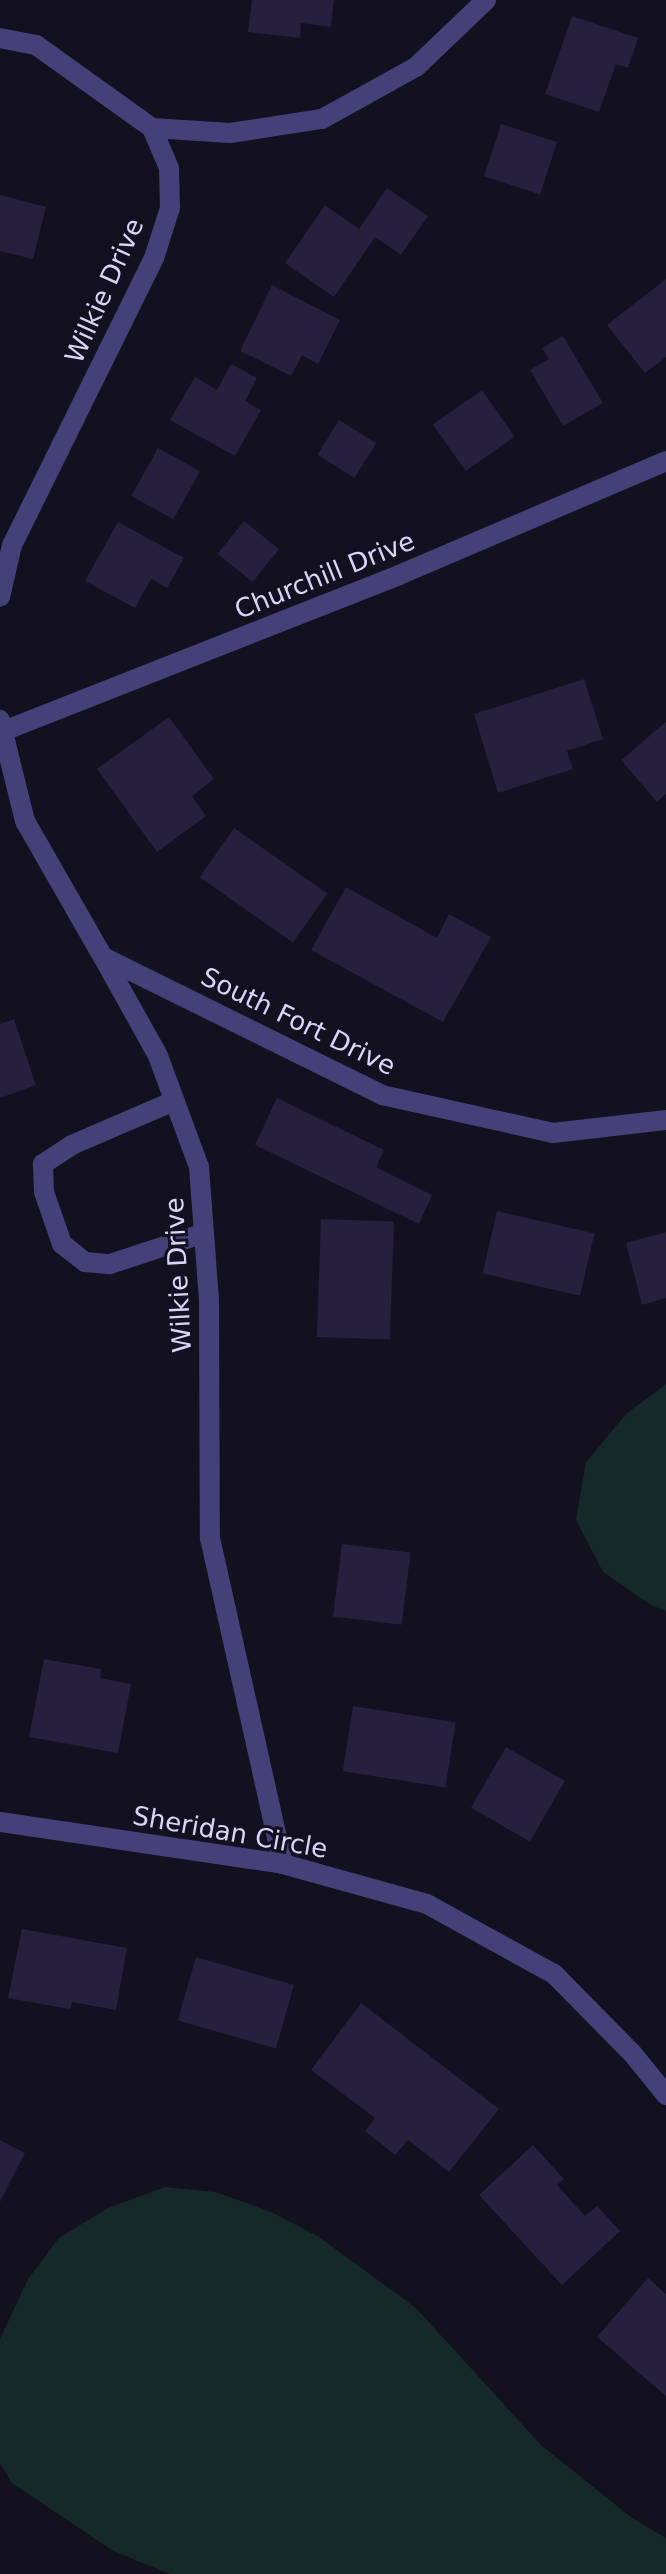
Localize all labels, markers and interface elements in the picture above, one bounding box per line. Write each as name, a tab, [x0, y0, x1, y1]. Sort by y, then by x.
street label: Wilkie Drive	[59, 214, 151, 368]
street label: Churchill Drive	[230, 526, 420, 626]
street label: South Fort Drive	[196, 961, 400, 1083]
street label: Wilkie Drive	[159, 1197, 199, 1353]
street label: Sheridan Circle	[130, 1801, 330, 1865]

